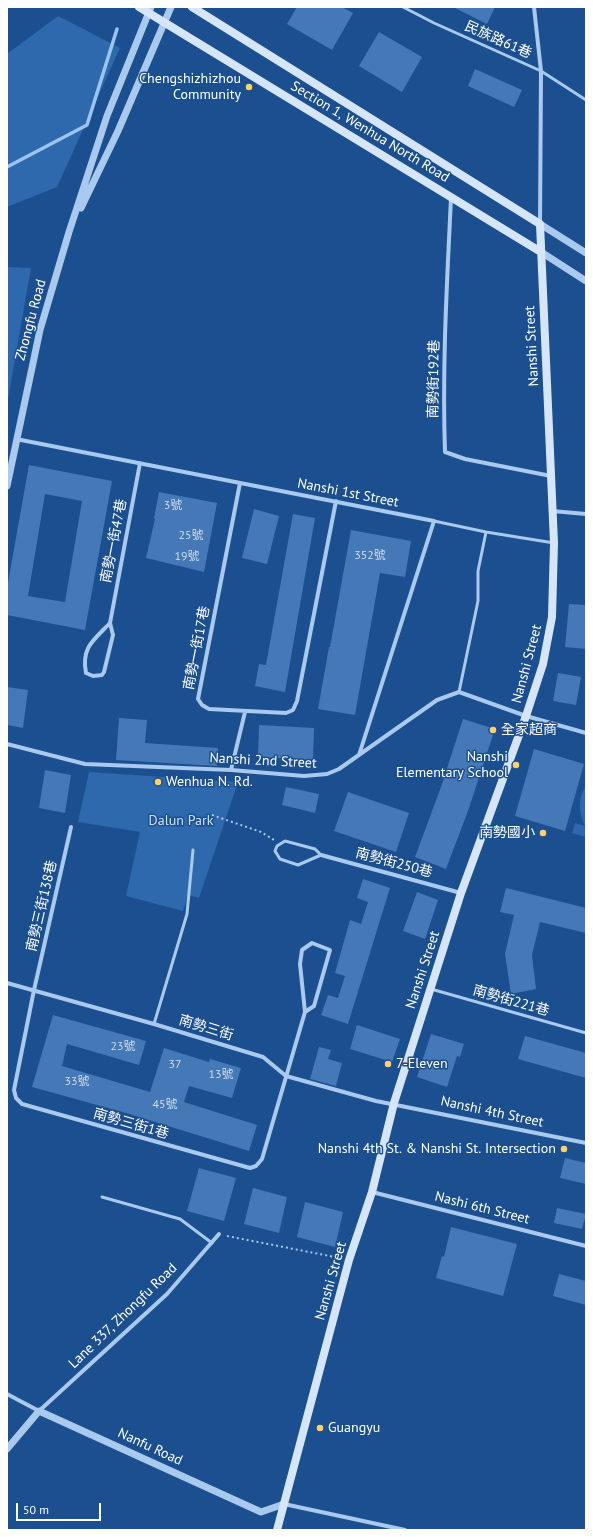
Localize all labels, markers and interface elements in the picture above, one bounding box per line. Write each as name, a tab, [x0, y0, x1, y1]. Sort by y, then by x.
street label: 民族路61巷	[462, 18, 534, 62]
place label: Chengshizhizhou Community	[139, 71, 241, 104]
street label: Section 1, Wenhua North Road	[288, 78, 452, 186]
marker: Chengshizhizhou Community	[244, 82, 254, 92]
street label: Zhongfu Road	[12, 278, 50, 362]
street label: Nanshi Street	[521, 305, 543, 387]
street label: 南勢街192巷	[425, 339, 443, 419]
street label: Nanshi 1st Street	[296, 475, 400, 511]
street label: 南勢一街47巷	[98, 498, 130, 584]
house number: 3號	[164, 499, 182, 513]
house number: 25號	[178, 529, 204, 543]
house number: 352號	[354, 549, 386, 563]
house number: 19號	[174, 550, 200, 564]
street label: 南勢一街17巷	[181, 605, 213, 691]
street label: Nanshi Street	[508, 623, 546, 705]
place label: 全家超商	[501, 722, 557, 738]
marker: 全家超商	[488, 725, 498, 735]
place label: Nanshi Elementary School	[396, 749, 508, 782]
street label: Nanshi 2nd Street	[209, 750, 317, 772]
marker: Nanshi Elementary School	[511, 760, 521, 770]
place label: Wenhua N. Rd.	[166, 774, 253, 790]
marker: Wenhua N. Rd.	[153, 777, 163, 787]
park label: Dalun Park	[149, 813, 213, 829]
place label: 南勢國小	[479, 825, 535, 841]
marker: 南勢國小	[538, 828, 548, 838]
street label: 南勢街250巷	[354, 845, 434, 881]
street label: 南勢三街138巷	[23, 859, 61, 953]
street label: Nanshi Street	[403, 929, 443, 1011]
street label: 南勢街221巷	[471, 982, 551, 1020]
street label: 南勢三街	[177, 1012, 235, 1044]
house number: 23號	[110, 1040, 136, 1054]
place label: 7-Eleven	[396, 1056, 448, 1072]
house number: 37	[168, 1058, 182, 1072]
marker: 7-Eleven	[383, 1059, 393, 1069]
house number: 13號	[208, 1068, 234, 1082]
house number: 33號	[64, 1075, 90, 1089]
street label: Nanshi 4th Street	[439, 1093, 545, 1131]
house number: 45號	[152, 1098, 178, 1112]
street label: 南勢三街1巷	[91, 1105, 171, 1143]
place label: Nanshi 4th St. & Nanshi St. Intersection	[318, 1141, 556, 1157]
marker: Nanshi 4th St. & Nanshi St. Intersection	[559, 1144, 569, 1154]
street label: Nashi 6th Street	[433, 1188, 531, 1228]
street label: Nanshi Street	[312, 1240, 350, 1322]
street label: Lane 337, Zhongfu Road	[65, 1260, 181, 1372]
place label: Guangyu	[328, 1420, 380, 1436]
marker: Guangyu	[315, 1423, 325, 1433]
street label: Nanfu Road	[115, 1425, 185, 1469]
scale bar	[18, 1495, 103, 1521]
text: 50 m	[23, 1502, 49, 1517]

